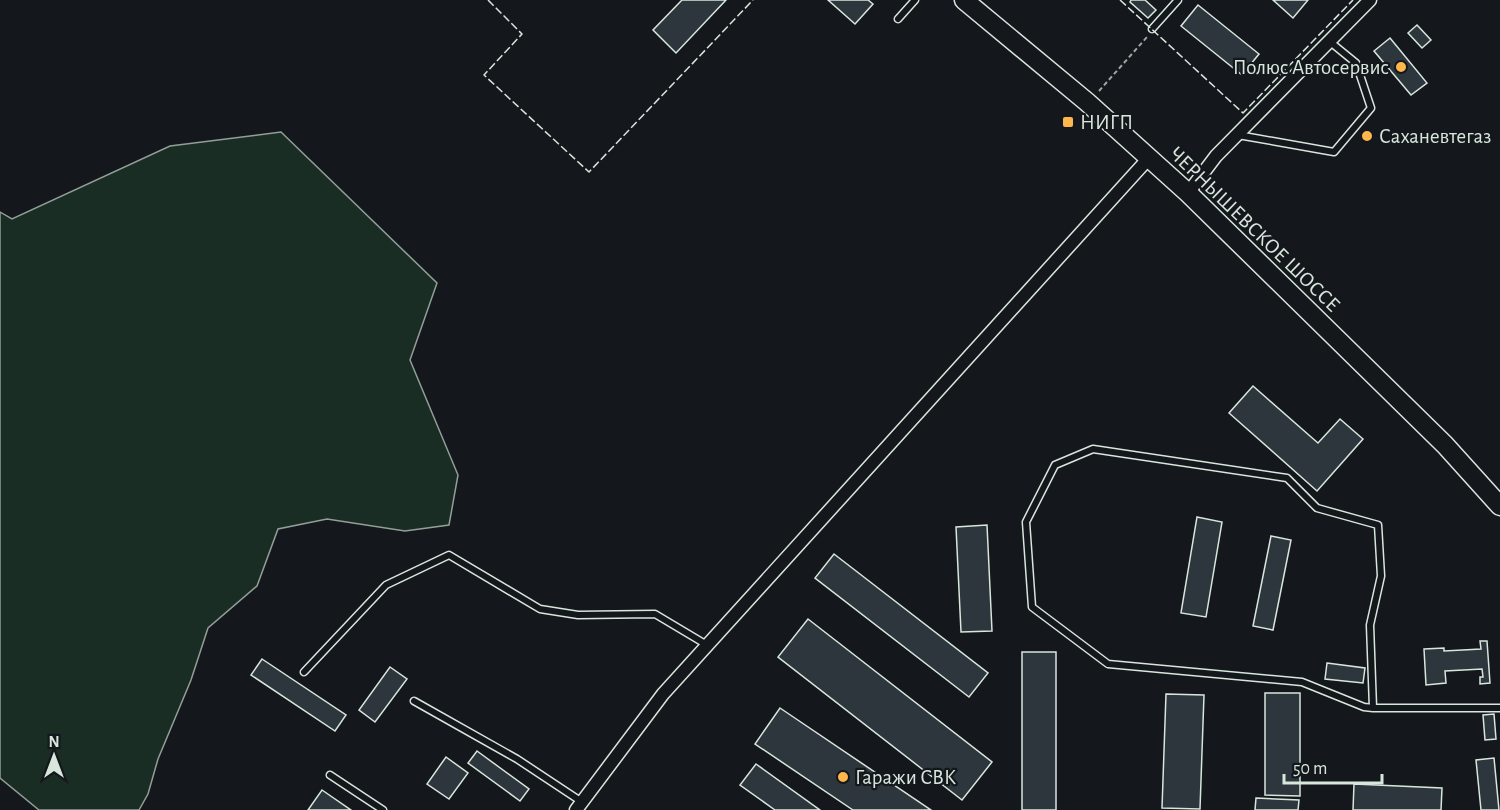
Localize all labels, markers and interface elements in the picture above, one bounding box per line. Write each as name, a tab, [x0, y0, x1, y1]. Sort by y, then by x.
place label: Полюс Автосервис	[1233, 57, 1389, 78]
marker: Полюс Автосервис	[1394, 60, 1408, 74]
place label: НИГП	[1080, 112, 1133, 133]
marker: НИГП	[1061, 115, 1075, 129]
place label: Саханевтегаз	[1379, 126, 1491, 147]
marker: Саханевтегаз	[1360, 129, 1374, 143]
street label: ЧЕРНЫШЕВСКОЕ ШОССЕ	[1165, 143, 1344, 316]
north arrow	[24, 726, 84, 786]
text: N	[48, 734, 60, 750]
scale bar	[1284, 747, 1382, 785]
text: 50 m	[1293, 760, 1327, 778]
place label: Гаражи СВК	[855, 767, 956, 788]
marker: Гаражи СВК	[836, 770, 850, 784]

